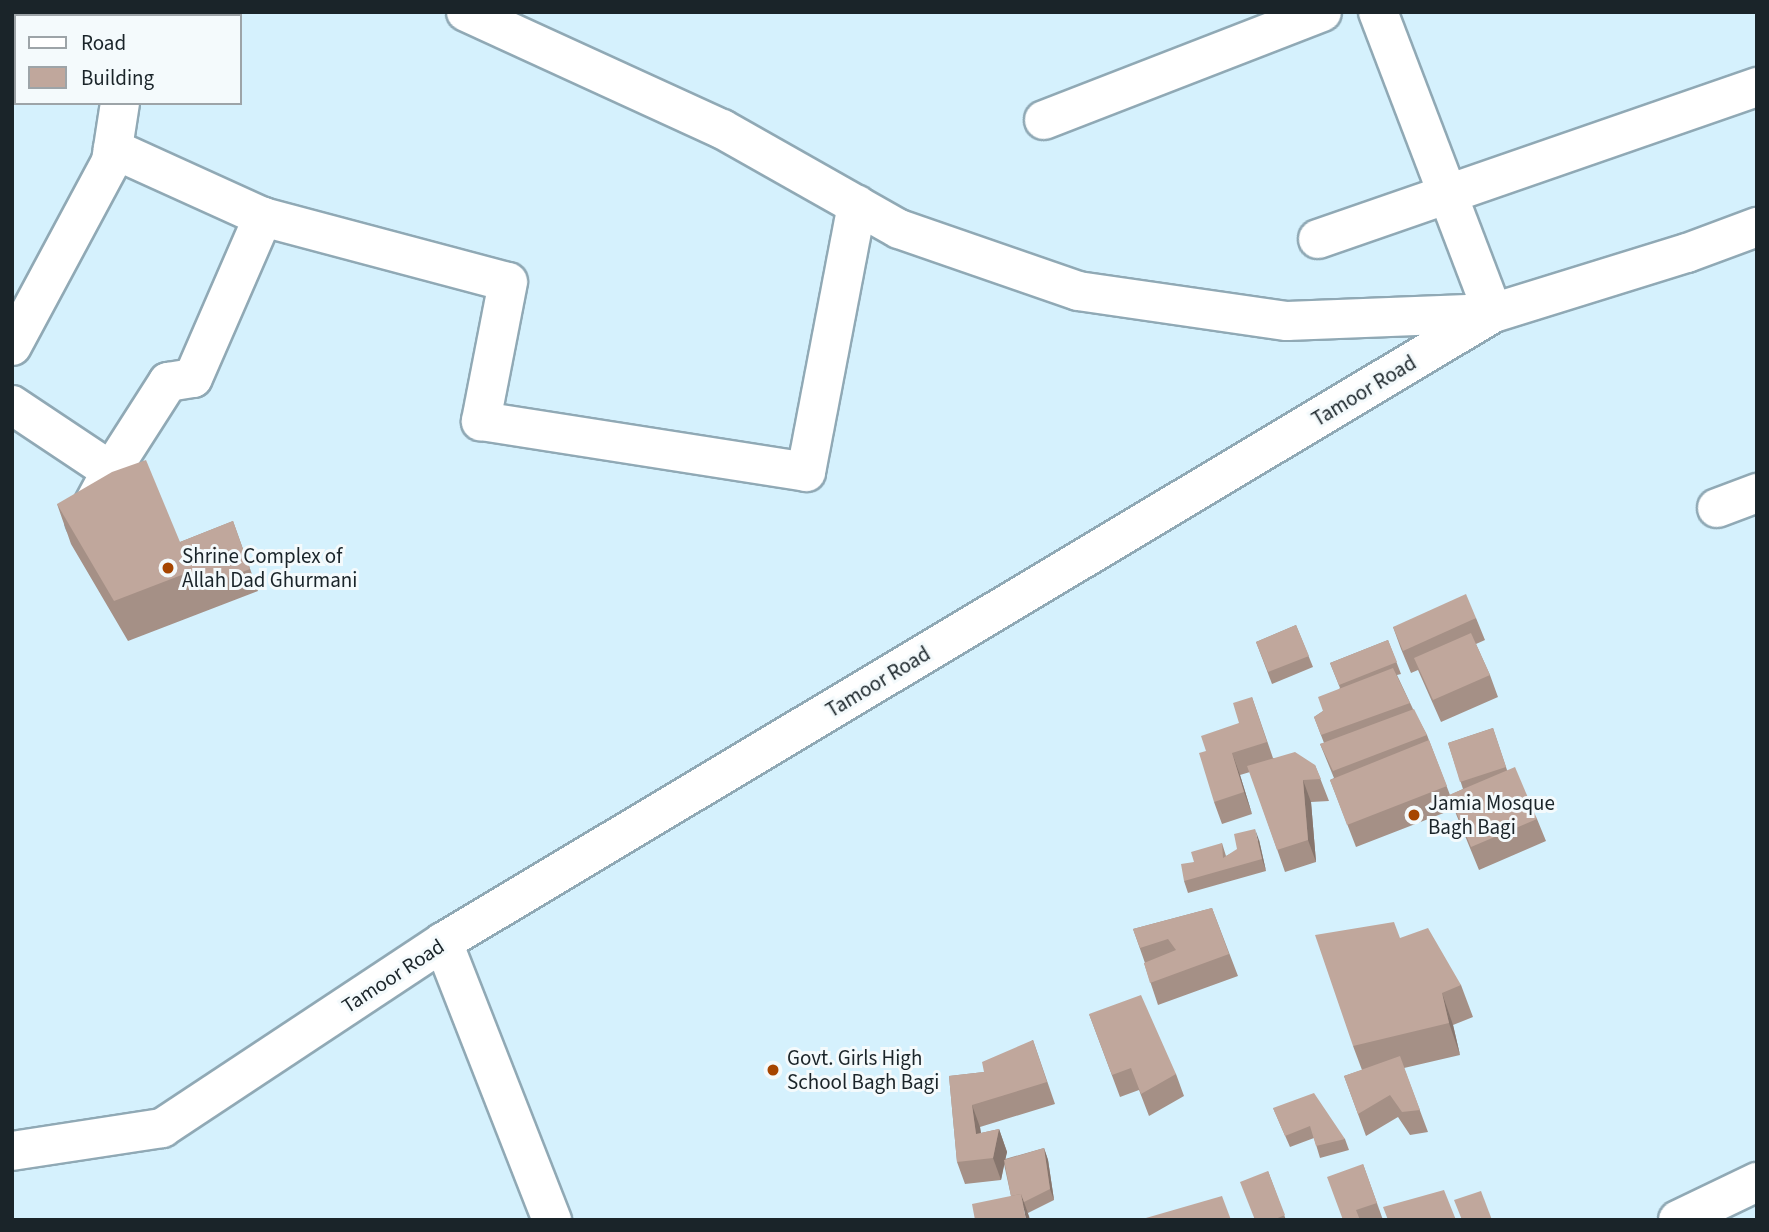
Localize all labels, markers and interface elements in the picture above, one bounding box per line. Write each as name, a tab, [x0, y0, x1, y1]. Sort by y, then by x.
legend	[14, 14, 242, 105]
text: Road	[81, 28, 126, 58]
text: Building	[81, 63, 154, 93]
street label: Tamoor Road	[1307, 350, 1421, 432]
place label: Shrine Complex of Allah Dad Ghurmani	[182, 543, 357, 593]
marker: Shrine Complex of Allah Dad Ghurmani	[160, 560, 176, 576]
street label: Tamoor Road	[821, 641, 935, 723]
place label: Jamia Mosque Bagh Bagi	[1428, 790, 1555, 840]
marker: Jamia Mosque Bagh Bagi	[1406, 807, 1422, 823]
street label: Tamoor Road	[337, 934, 449, 1018]
place label: Govt. Girls High School Bagh Bagi	[787, 1045, 939, 1095]
marker: Govt. Girls High School Bagh Bagi	[765, 1062, 781, 1078]

